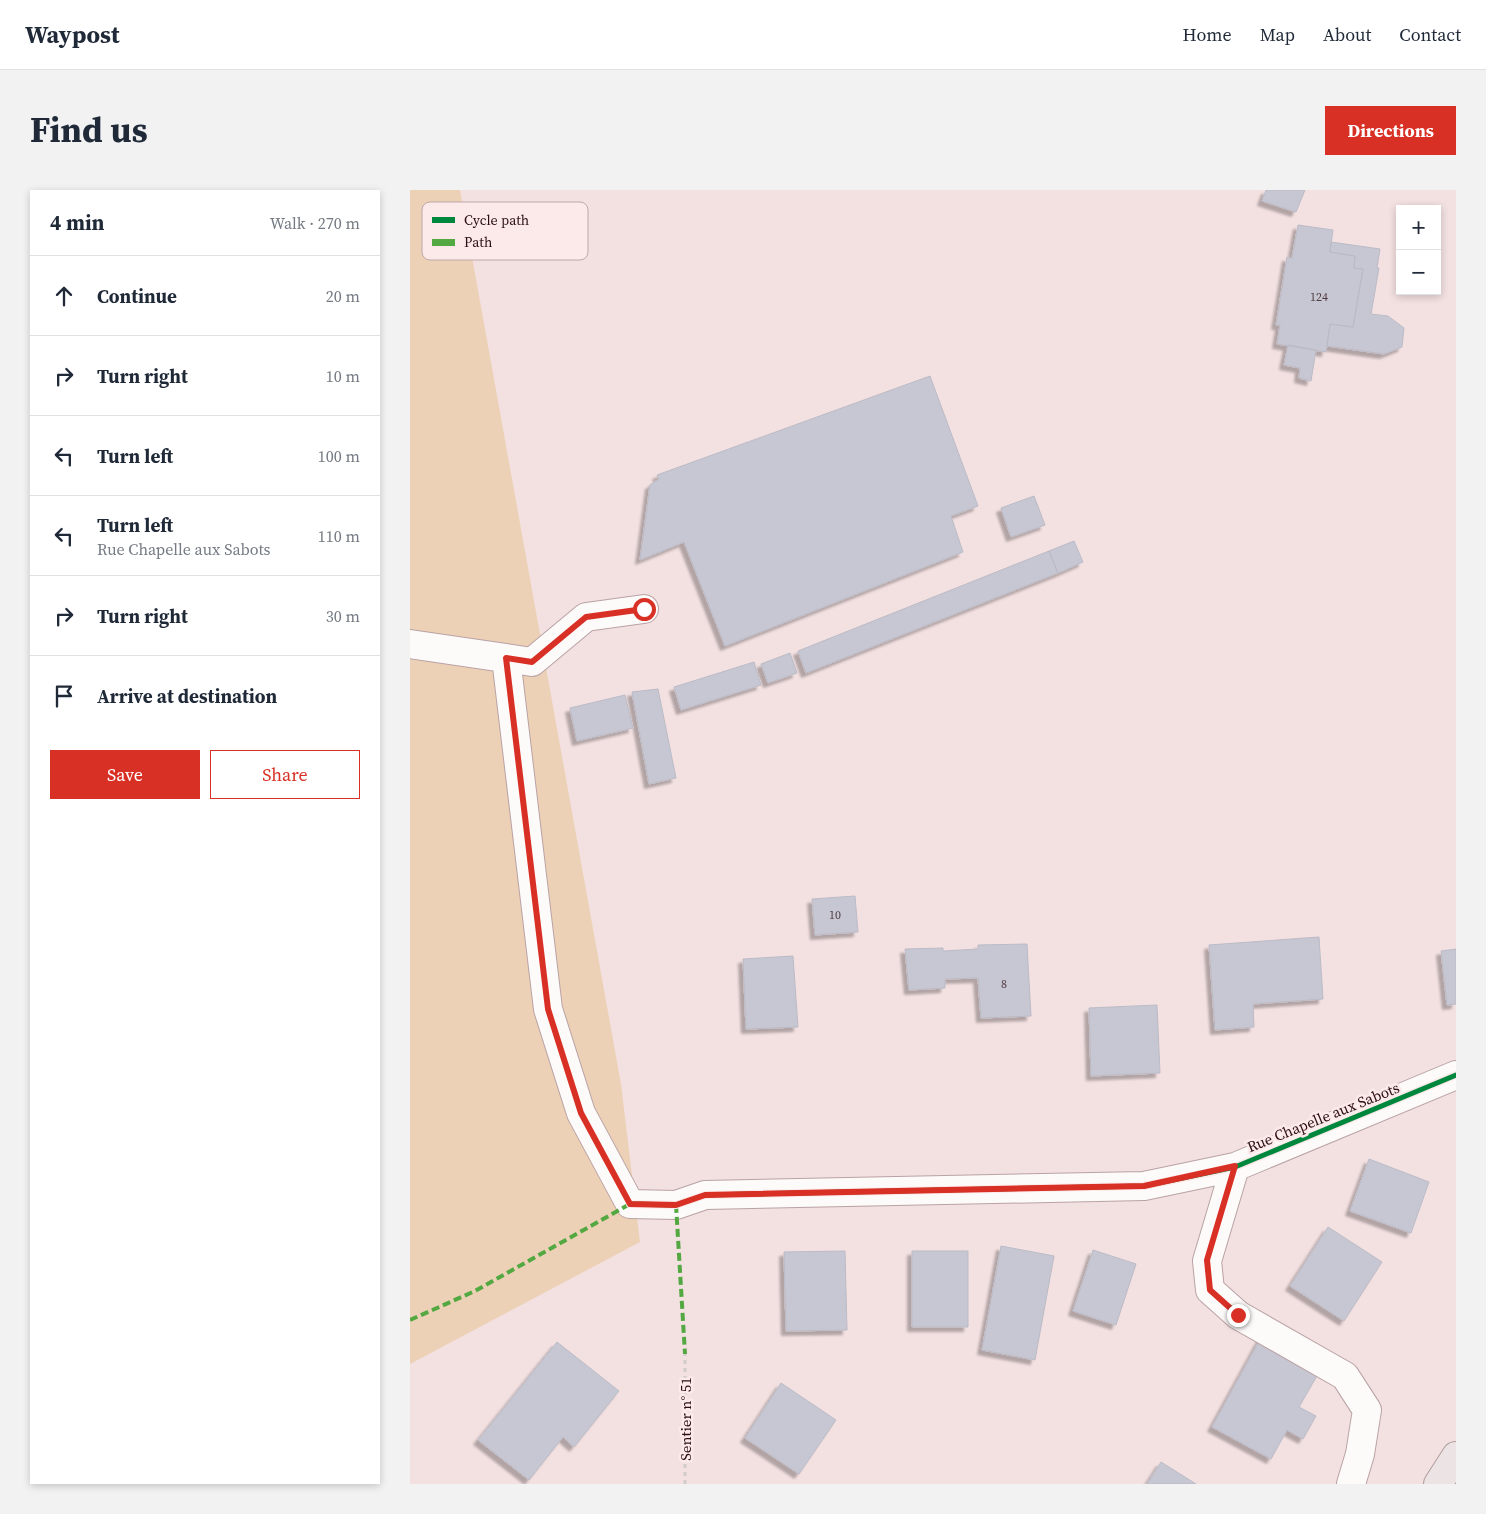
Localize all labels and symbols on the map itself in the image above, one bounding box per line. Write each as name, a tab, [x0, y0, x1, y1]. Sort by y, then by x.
legend	[422, 202, 588, 260]
text: Cycle path	[464, 210, 529, 230]
text: Path	[464, 232, 492, 252]
house number: 124	[1310, 289, 1328, 305]
route start	[633, 598, 656, 621]
house number: 10	[829, 907, 841, 923]
house number: 8	[1001, 976, 1007, 992]
street label: Rue Chapelle aux Sabots	[1244, 1077, 1402, 1157]
route end	[1227, 1304, 1250, 1327]
street label: Sentier n° 51	[675, 1377, 696, 1461]

